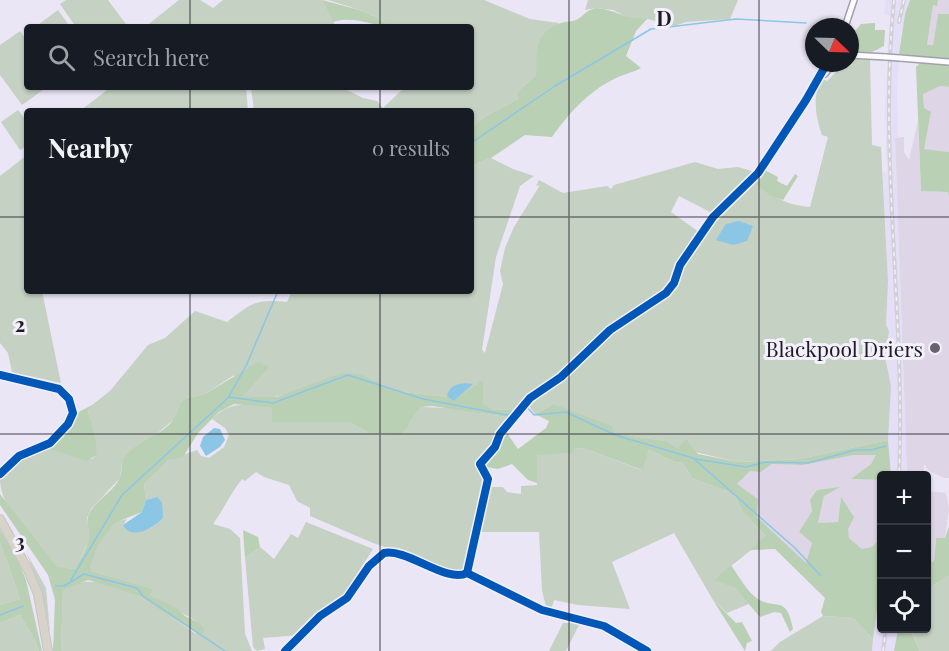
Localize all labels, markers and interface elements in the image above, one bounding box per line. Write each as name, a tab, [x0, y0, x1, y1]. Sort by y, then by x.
text: D	[656, 4, 672, 31]
north arrow	[805, 18, 859, 72]
search box	[24, 24, 474, 90]
icon: search	[45, 41, 78, 74]
text: Search here	[93, 42, 209, 72]
text: Nearby	[48, 130, 133, 165]
text: 0 results	[372, 134, 450, 161]
text: 2	[15, 310, 25, 337]
place label: Blackpool Driers	[766, 334, 923, 362]
marker: Blackpool Driers	[928, 341, 942, 355]
map controls	[877, 471, 931, 633]
button: +	[877, 471, 931, 525]
button: −	[877, 525, 931, 579]
text: 3	[15, 527, 25, 554]
button: locate	[877, 579, 931, 633]

